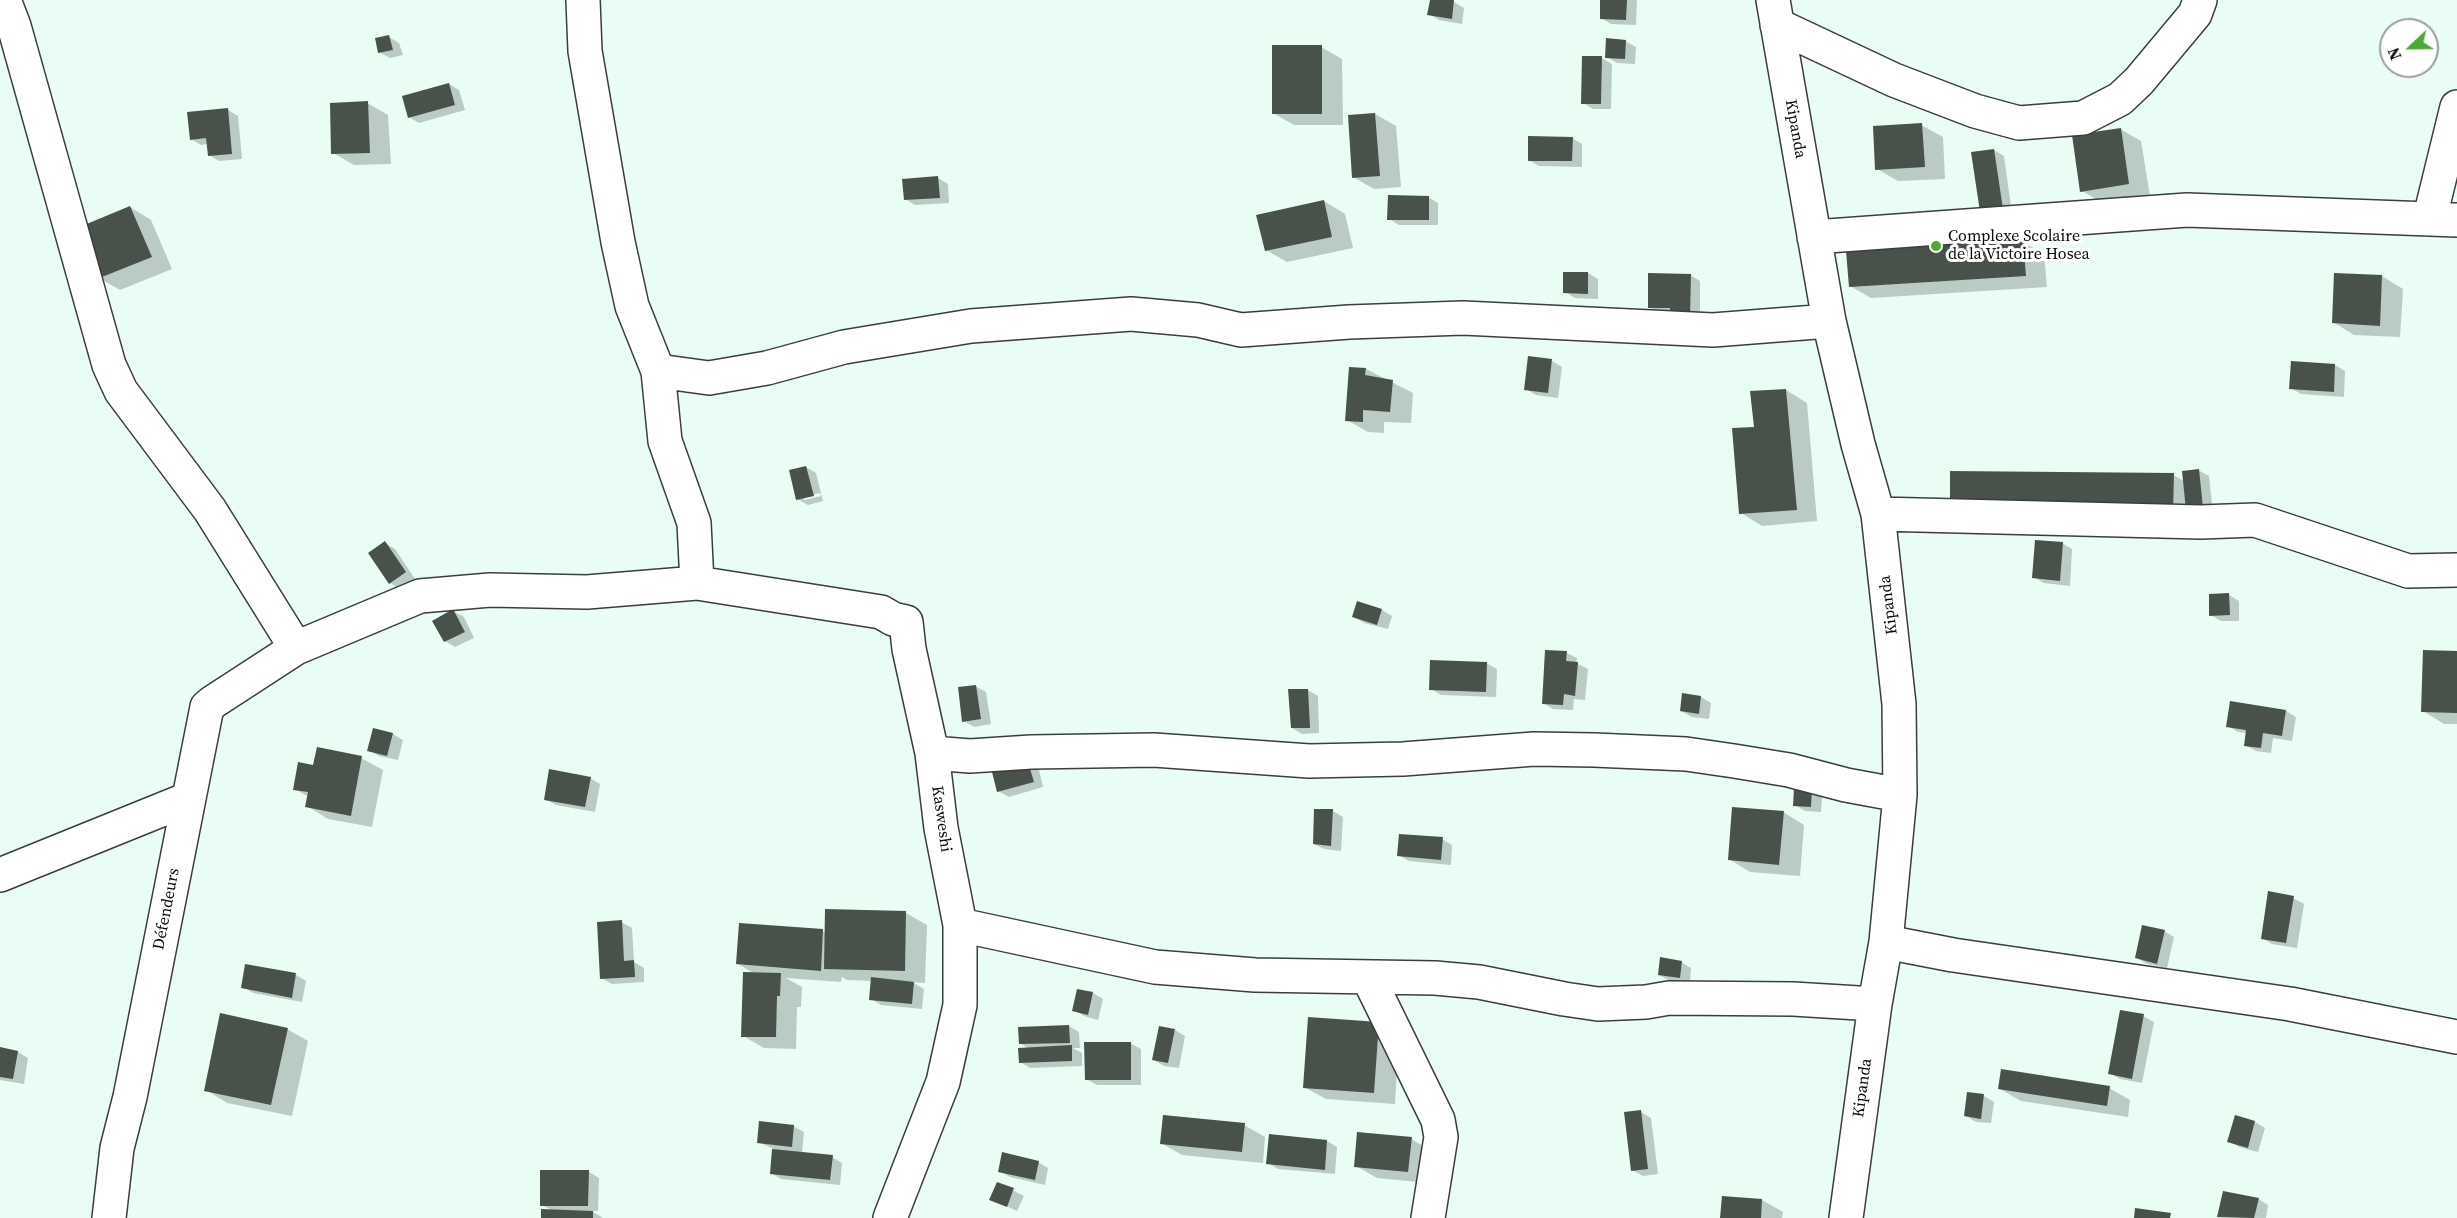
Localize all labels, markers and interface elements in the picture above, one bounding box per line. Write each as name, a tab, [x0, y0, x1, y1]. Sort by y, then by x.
north arrow	[2379, 18, 2439, 78]
text: N	[2382, 44, 2407, 64]
street label: Kipanda	[1780, 98, 1810, 160]
place label: Complexe Scolaire de la Victoire Hosea	[1948, 227, 2090, 265]
marker: Complexe Scolaire de la Victoire Hosea	[1929, 239, 1943, 253]
street label: Kipanda	[1876, 574, 1902, 636]
street label: Kasweshi	[927, 785, 955, 853]
street label: Défendeurs	[150, 867, 184, 951]
street label: Kipanda	[1849, 1057, 1877, 1119]

